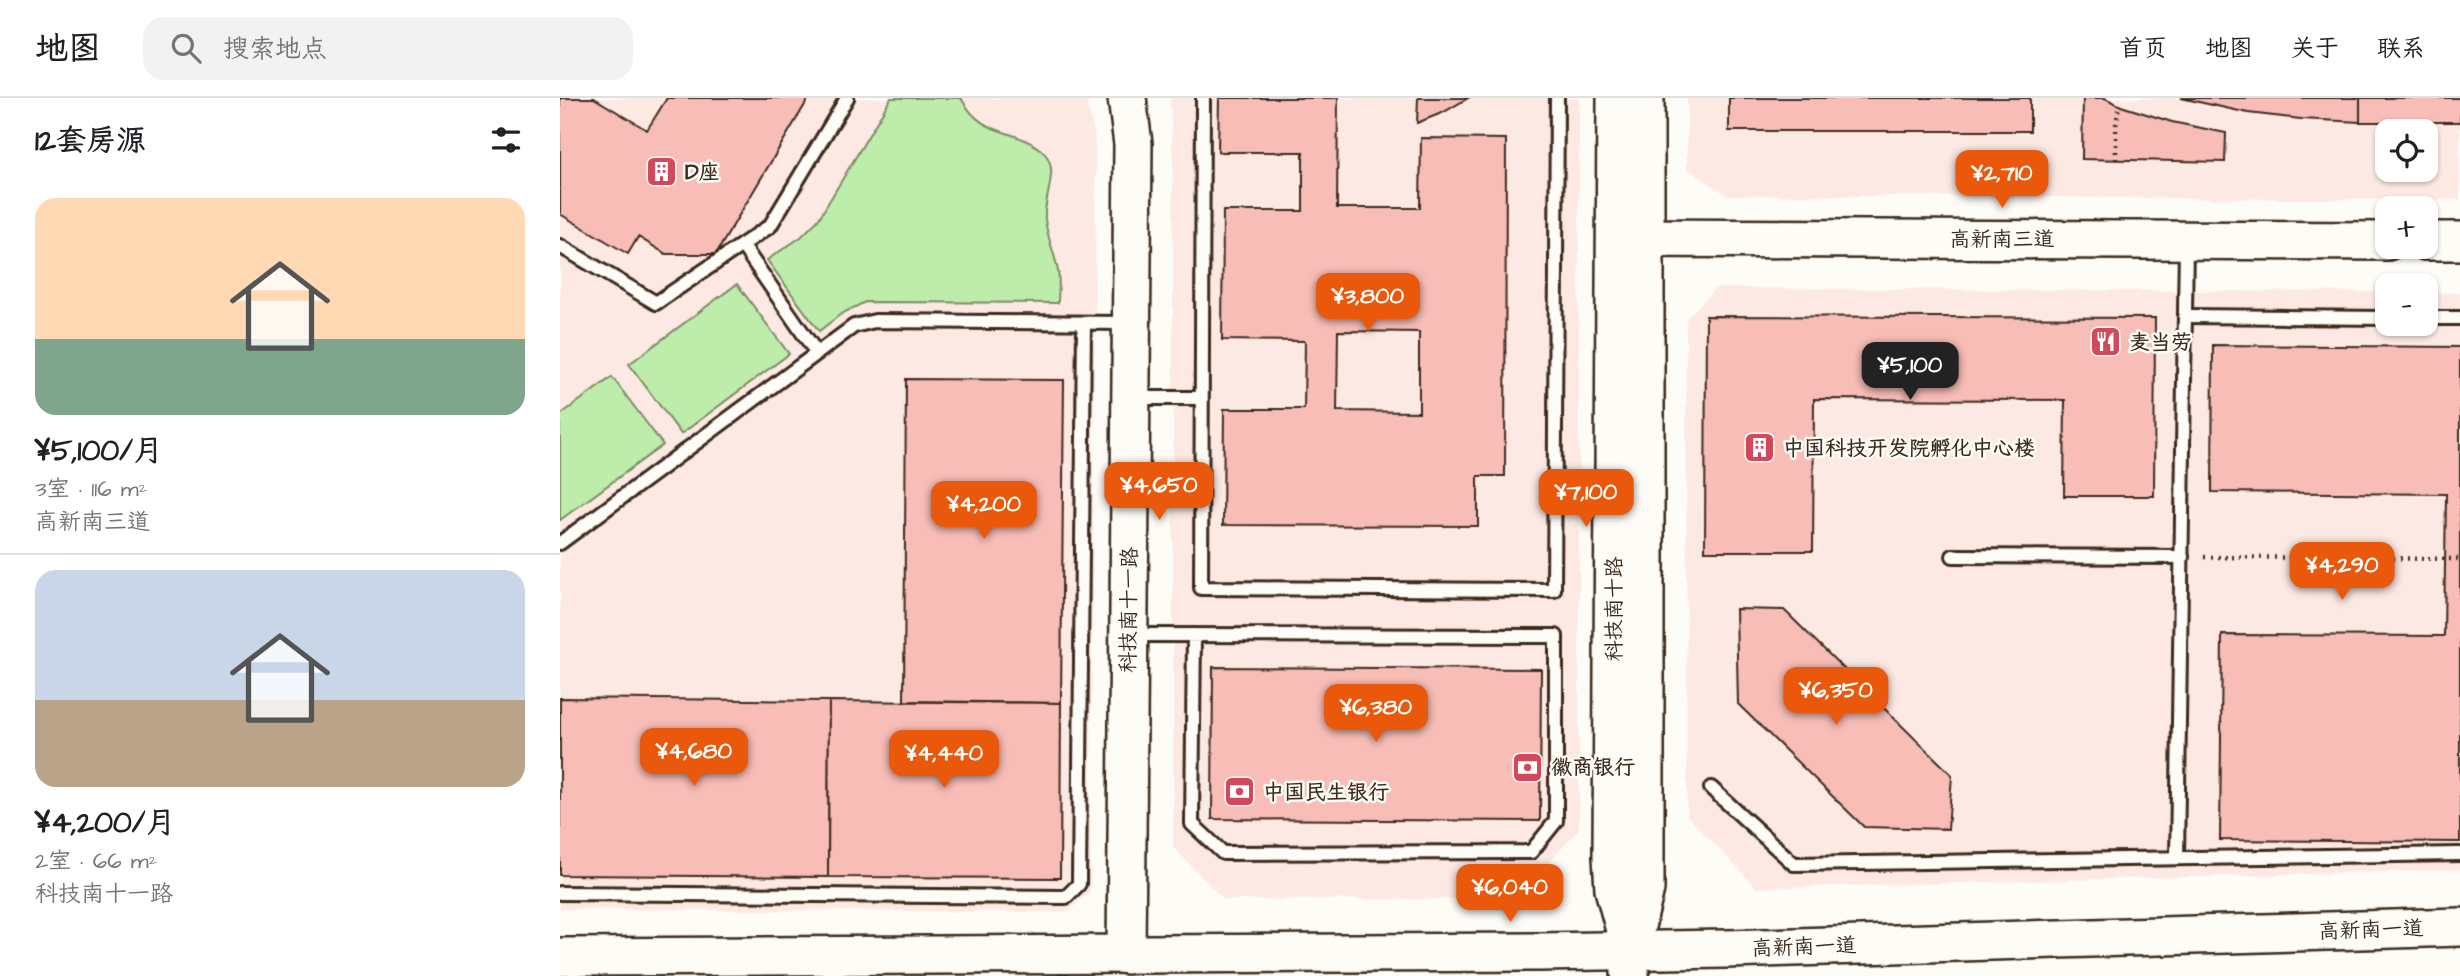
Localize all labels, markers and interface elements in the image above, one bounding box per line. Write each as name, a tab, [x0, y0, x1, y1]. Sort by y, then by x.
search box	[143, 17, 633, 80]
text: 地图	[35, 26, 101, 72]
icon: search	[167, 29, 205, 67]
text: 搜索地点	[223, 31, 327, 67]
text: 首页	[2119, 32, 2167, 66]
text: 地图	[2205, 32, 2253, 66]
text: 关于	[2291, 32, 2339, 66]
text: 联系	[2377, 32, 2425, 66]
map controls	[2375, 119, 2438, 336]
button: locate	[2375, 119, 2438, 182]
text: 12套房源	[35, 120, 146, 162]
icon: filters	[487, 121, 525, 159]
pin: ¥2,710	[1945, 150, 2059, 210]
building icon: D座	[645, 155, 679, 189]
text: ¥2,710	[1971, 157, 2033, 189]
place label: D座	[685, 158, 720, 187]
button: +	[2375, 196, 2438, 259]
street label: 高新南三道	[1950, 225, 2055, 254]
icon: home	[217, 243, 343, 369]
button: −	[2375, 273, 2438, 336]
pin: ¥3,800	[1311, 274, 1425, 333]
text: ¥3,800	[1332, 280, 1404, 312]
restaurant icon: 麦当劳	[2089, 325, 2123, 359]
place label: 麦当劳	[2129, 328, 2192, 357]
pin: ¥5,100	[1853, 342, 1967, 402]
text: ¥5,100	[1878, 349, 1942, 381]
text: ¥5,100/月	[35, 430, 163, 472]
building icon: 中国科技开发院孵化中心楼	[1743, 431, 1777, 465]
place label: 中国科技开发院孵化中心楼	[1783, 434, 2035, 463]
pin: ¥4,650	[1102, 462, 1216, 522]
text: ¥4,650	[1120, 469, 1198, 501]
pin: ¥7,100	[1529, 470, 1643, 529]
text: 3室 · 116 m²	[35, 473, 147, 505]
text: ¥7,100	[1555, 476, 1617, 508]
pin: ¥4,200	[927, 482, 1041, 541]
text: ¥4,200	[947, 488, 1021, 520]
text: 高新南三道	[35, 506, 150, 538]
pin: ¥4,290	[2285, 542, 2399, 602]
street label: 科技南十一路	[1113, 547, 1145, 673]
text: ¥4,290	[2306, 549, 2378, 581]
street label: 科技南十路	[1600, 557, 1629, 662]
icon: home	[217, 615, 343, 741]
pin: ¥6,350	[1779, 668, 1893, 727]
text: ¥6,350	[1799, 674, 1873, 706]
pin: ¥6,380	[1319, 684, 1433, 744]
text: ¥6,380	[1340, 691, 1412, 723]
pin: ¥4,680	[637, 728, 751, 788]
pin: ¥4,440	[887, 730, 1001, 790]
text: ¥4,680	[656, 735, 732, 767]
text: ¥4,440	[905, 737, 983, 769]
bank icon: 徽商银行	[1511, 750, 1545, 784]
place label: 徽商银行	[1551, 753, 1635, 782]
bank icon: 中国民生银行	[1223, 775, 1257, 809]
place label: 中国民生银行	[1263, 778, 1389, 807]
text: ¥4,200/月	[35, 802, 175, 844]
text: 2室 · 66 m²	[35, 845, 157, 877]
pin: ¥6,040	[1453, 864, 1567, 924]
text: ¥6,040	[1472, 871, 1548, 903]
text: 科技南十一路	[35, 878, 173, 910]
street label: 高新南一道	[2318, 914, 2424, 946]
street label: 高新南一道	[1751, 931, 1857, 963]

